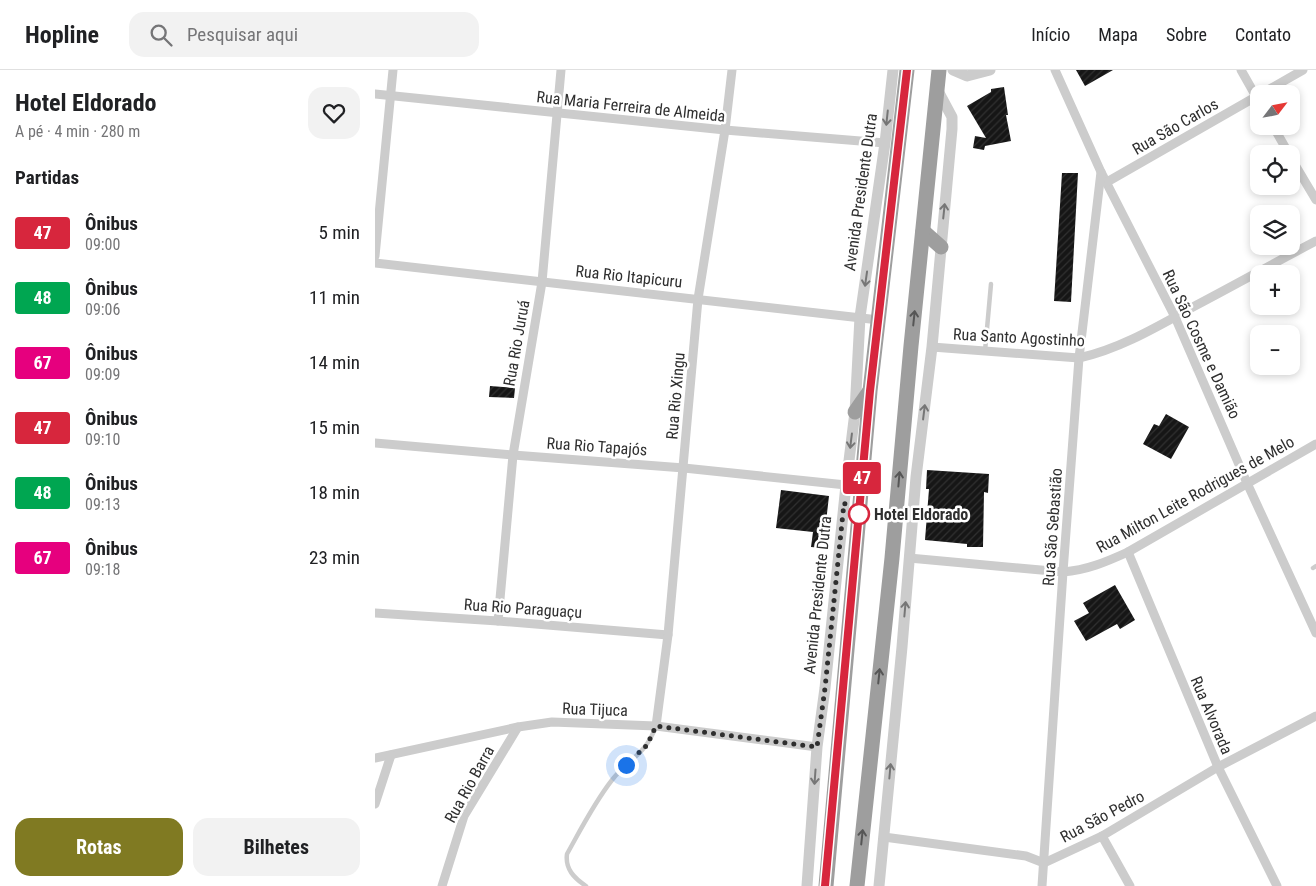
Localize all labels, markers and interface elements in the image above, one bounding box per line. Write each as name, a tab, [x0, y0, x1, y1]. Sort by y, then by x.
search box	[129, 12, 479, 57]
text: Hopline	[25, 21, 99, 49]
icon: search	[147, 21, 175, 49]
text: Pesquisar aqui	[187, 23, 298, 46]
text: Início	[1031, 24, 1070, 45]
text: Mapa	[1098, 24, 1138, 45]
text: Sobre	[1166, 24, 1207, 45]
text: Contato	[1235, 24, 1291, 45]
north arrow	[1250, 85, 1300, 135]
map controls	[1250, 85, 1300, 375]
button: heart	[308, 87, 360, 139]
street label: Rua Maria Ferreira de Almeida	[536, 87, 726, 126]
text: Hotel Eldorado	[15, 89, 157, 117]
street label: Rua São Carlos	[1129, 94, 1222, 159]
one-way arrow	[882, 110, 892, 126]
street label: Avenida Presidente Dutra	[840, 112, 881, 272]
text: A pé · 4 min · 280 m	[15, 122, 140, 141]
button: locate	[1250, 145, 1300, 195]
text: Partidas	[15, 166, 79, 189]
one-way arrow	[939, 203, 949, 219]
button: layers	[1250, 205, 1300, 255]
text: Ônibus	[85, 212, 138, 235]
text: 5 min	[318, 221, 360, 244]
text: 47	[33, 222, 52, 243]
text: 09:00	[85, 235, 120, 254]
street label: Rua Rio Itapicuru	[575, 261, 683, 292]
button: +	[1250, 265, 1300, 315]
street label: Rua São Cosme e Damião	[1159, 267, 1244, 422]
one-way arrow	[860, 271, 870, 287]
text: Ônibus	[85, 277, 138, 300]
text: 11 min	[309, 286, 360, 309]
text: 48	[33, 287, 52, 308]
street label: Rua Rio Juruá	[500, 299, 533, 388]
text: 09:06	[85, 300, 120, 319]
one-way arrow	[909, 310, 919, 326]
street label: Rua Santo Agostinho	[953, 325, 1085, 350]
button: −	[1250, 325, 1300, 375]
text: Ônibus	[85, 342, 138, 365]
text: 14 min	[309, 351, 360, 374]
text: 67	[33, 352, 52, 373]
street label: Rua Rio Xingu	[662, 352, 689, 440]
text: 09:09	[85, 365, 120, 384]
one-way arrow	[919, 405, 929, 421]
text: Ônibus	[85, 407, 138, 430]
text: 15 min	[309, 416, 360, 439]
text: 47	[33, 417, 52, 438]
text: 09:10	[85, 430, 120, 449]
street label: Rua Milton Leite Rodrigues de Melo	[1093, 432, 1297, 557]
one-way arrow	[846, 433, 856, 449]
street label: Rua Rio Tapajós	[546, 434, 648, 459]
line badge: 47	[839, 462, 885, 494]
text: 47	[853, 467, 871, 488]
street label: Rua São Sebastião	[1039, 468, 1066, 587]
text: Ônibus	[85, 472, 138, 495]
one-way arrow	[895, 472, 904, 488]
text: 18 min	[309, 481, 360, 504]
text: 48	[33, 482, 52, 503]
text: 09:13	[85, 495, 120, 514]
marker: Hotel Eldorado	[848, 503, 870, 525]
place label: Hotel Eldorado	[874, 505, 968, 524]
street label: Avenida Presidente Dutra	[800, 515, 835, 675]
text: Ônibus	[85, 537, 138, 560]
text: 23 min	[309, 546, 360, 569]
text: 67	[33, 547, 52, 568]
text: 09:18	[85, 560, 120, 579]
street label: Rua Rio Paraguaçu	[463, 595, 583, 622]
one-way arrow	[901, 601, 910, 617]
one-way arrow	[874, 668, 884, 684]
street label: Rua Alvorada	[1187, 673, 1237, 757]
street label: Rua Tijuca	[562, 699, 628, 720]
street label: Rua Rio Barra	[441, 742, 498, 826]
your location	[614, 753, 639, 778]
one-way arrow	[886, 763, 895, 779]
one-way arrow	[810, 768, 819, 784]
street label: Rua São Pedro	[1057, 786, 1147, 846]
button: Rotas	[15, 818, 183, 876]
button: Bilhetes	[193, 818, 360, 876]
one-way arrow	[857, 830, 867, 846]

